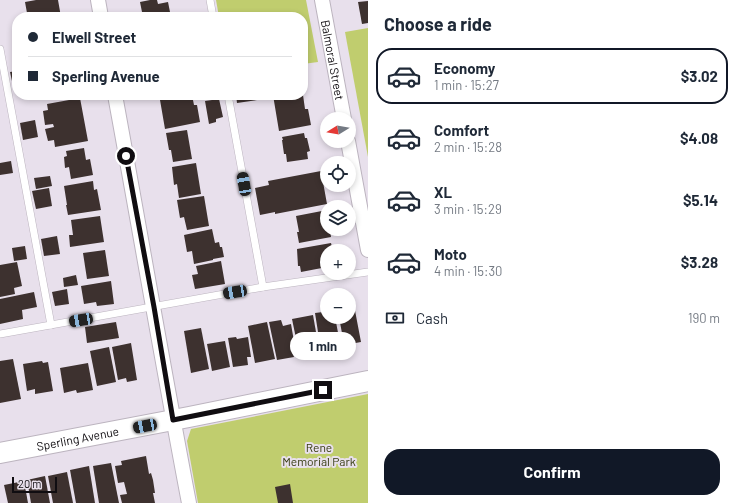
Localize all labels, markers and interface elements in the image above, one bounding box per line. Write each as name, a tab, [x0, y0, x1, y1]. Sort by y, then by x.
text: Choose a ride	[384, 13, 492, 35]
street label: Balmoral Street	[319, 19, 347, 101]
text: Elwell Street	[52, 28, 136, 46]
icon: car	[386, 58, 422, 94]
text: Economy	[434, 59, 495, 77]
text: Sperling Avenue	[52, 67, 160, 85]
text: $3.02	[681, 67, 718, 85]
text: 1 min · 15:27	[434, 77, 499, 93]
north arrow	[320, 112, 356, 148]
map controls	[320, 112, 356, 324]
icon: car	[386, 120, 422, 156]
text: Comfort	[434, 121, 489, 139]
text: $4.08	[680, 129, 718, 147]
text: 2 min · 15:28	[434, 139, 502, 155]
route start	[117, 147, 135, 165]
button: locate	[320, 156, 356, 192]
car	[236, 171, 252, 197]
icon: car	[386, 182, 422, 218]
text: XL	[434, 183, 452, 201]
text: $5.14	[683, 191, 718, 209]
button: layers	[320, 200, 356, 236]
text: 3 min · 15:29	[434, 201, 502, 217]
button: +	[320, 244, 356, 280]
icon: car	[386, 244, 422, 280]
text: Moto	[434, 245, 467, 263]
text: $3.28	[681, 253, 718, 271]
text: 4 min · 15:30	[434, 263, 502, 279]
car	[222, 284, 248, 300]
button: −	[320, 288, 356, 324]
icon: cash	[384, 307, 406, 329]
text: Cash	[416, 309, 448, 327]
text: 190 m	[688, 310, 720, 326]
car	[68, 312, 94, 328]
callout: 1 min	[290, 332, 356, 360]
text: 1 min	[309, 338, 337, 354]
route end	[314, 381, 332, 399]
car	[132, 418, 158, 434]
street label: Sperling Avenue	[35, 424, 120, 453]
park label: Rene Memorial Park	[282, 440, 356, 468]
button: Confirm	[384, 449, 720, 495]
scale bar	[12, 475, 57, 494]
text: 20 m	[18, 477, 41, 490]

